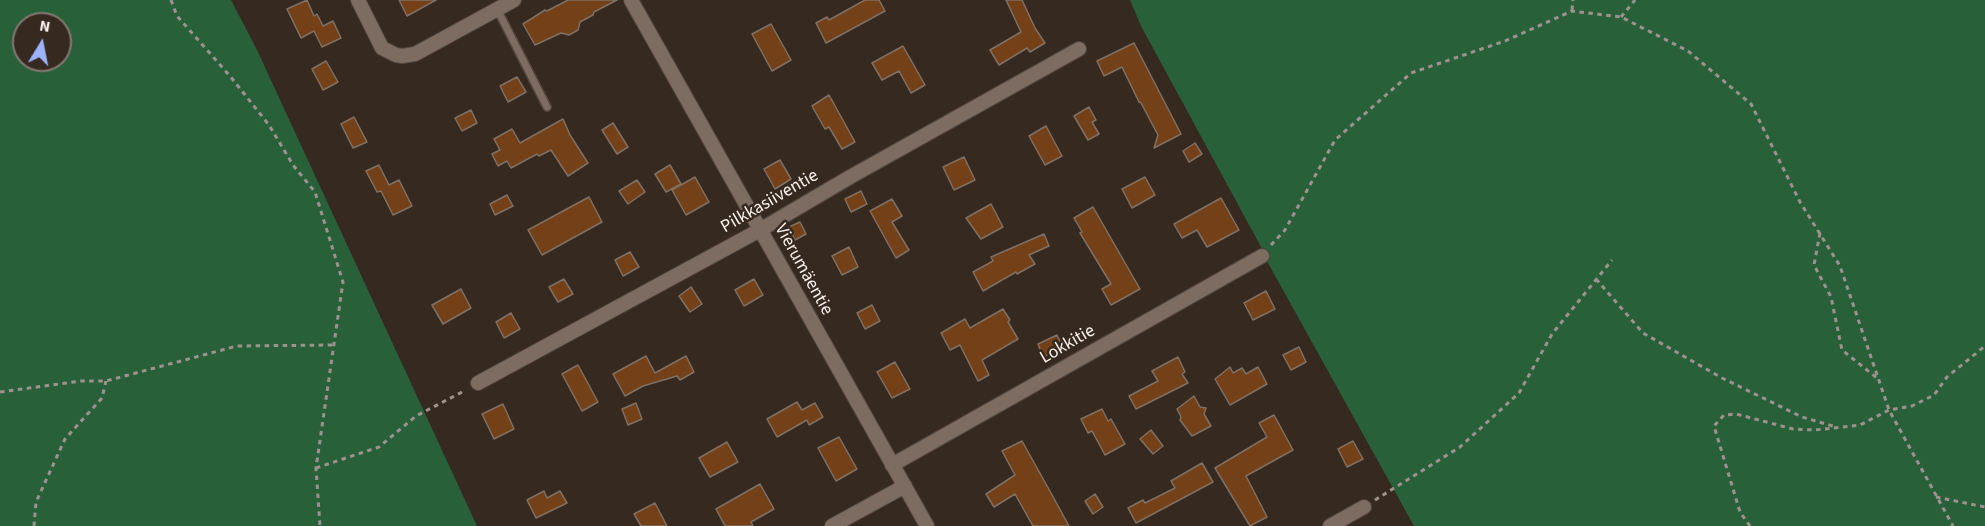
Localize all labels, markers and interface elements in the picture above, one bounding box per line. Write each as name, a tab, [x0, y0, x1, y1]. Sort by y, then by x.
north arrow	[12, 12, 72, 72]
text: N	[38, 14, 52, 38]
street label: Pilkkasiiventie	[717, 165, 823, 239]
street label: Vierumäentie	[769, 221, 837, 319]
street label: Lokkitie	[1037, 321, 1099, 369]

